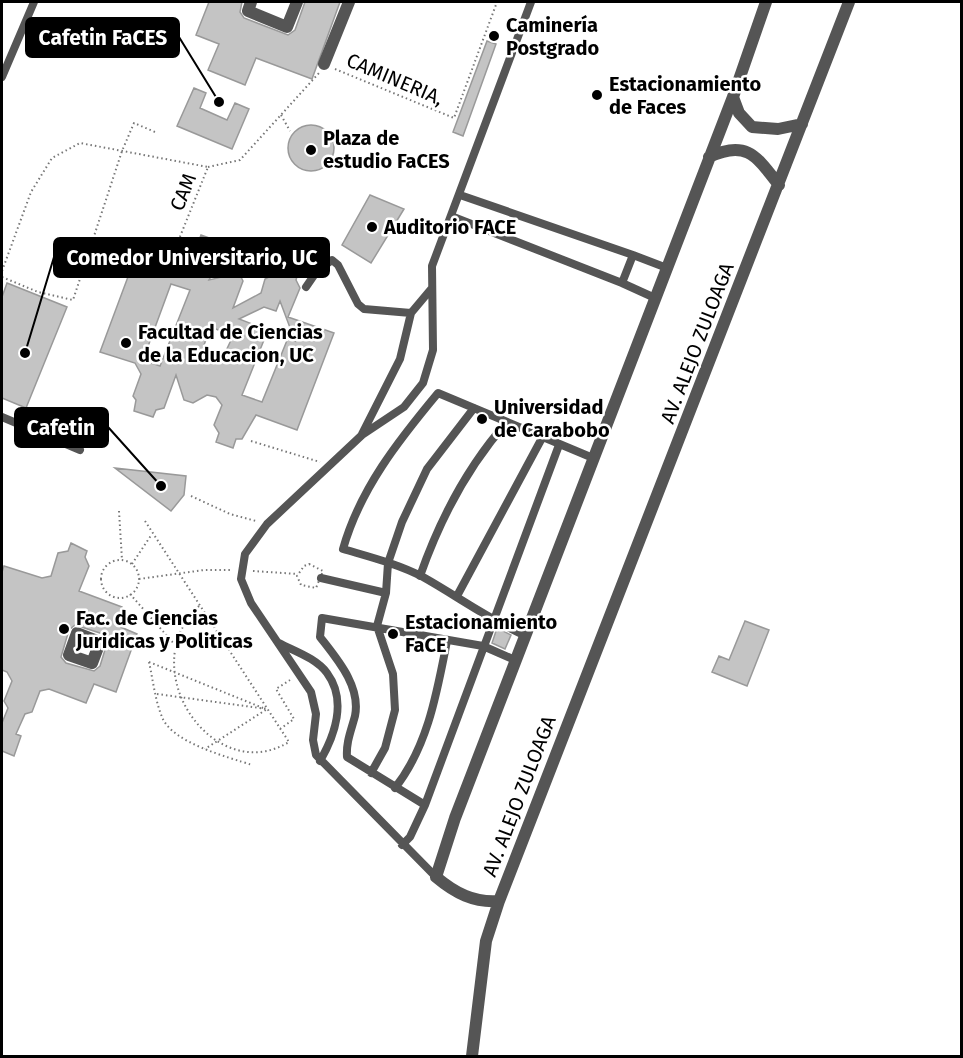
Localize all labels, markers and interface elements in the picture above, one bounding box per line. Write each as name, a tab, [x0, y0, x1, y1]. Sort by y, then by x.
place label: Caminería Postgrado	[506, 13, 599, 60]
callout: Cafetin FaCES	[26, 18, 179, 57]
text: Cafetin FaCES	[39, 25, 167, 51]
marker: Caminería Postgrado	[487, 29, 501, 43]
street label: CAMINERIA,	[343, 48, 447, 110]
place label: Estacionamiento de Faces	[609, 72, 761, 119]
marker: Estacionamiento de Faces	[590, 88, 604, 102]
place label: Plaza de estudio FaCES	[323, 126, 450, 173]
marker: Plaza de estudio FaCES	[304, 143, 318, 157]
street label: CAM	[165, 170, 201, 214]
place label: Auditorio FACE	[383, 215, 516, 239]
marker: Auditorio FACE	[365, 220, 379, 234]
callout: Comedor Universitario, UC	[54, 238, 329, 277]
text: Comedor Universitario, UC	[66, 245, 318, 271]
street label: AV. ALEJO ZULOAGA	[655, 259, 739, 427]
place label: Facultad de Ciencias de la Educacion, UC	[138, 320, 323, 367]
marker: Facultad de Ciencias de la Educacion, UC	[119, 336, 133, 350]
place label: Universidad de Carabobo	[494, 395, 610, 442]
callout: Cafetin	[15, 408, 108, 447]
marker: Universidad de Carabobo	[475, 412, 489, 426]
text: Cafetin	[27, 415, 95, 441]
place label: Fac. de Ciencias Juridicas y Politicas	[75, 606, 253, 653]
place label: Estacionamiento FaCE	[405, 610, 557, 657]
marker: Fac. de Ciencias Juridicas y Politicas	[57, 622, 71, 636]
marker: Estacionamiento FaCE	[386, 627, 400, 641]
street label: AV. ALEJO ZULOAGA	[477, 712, 561, 880]

